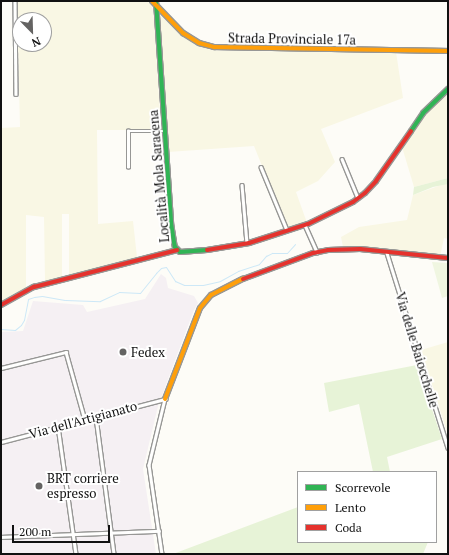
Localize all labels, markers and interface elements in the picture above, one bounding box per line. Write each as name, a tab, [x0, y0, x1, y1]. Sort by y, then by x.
north arrow	[12, 12, 52, 52]
street label: Strada Provinciale 17a	[228, 30, 356, 48]
text: N	[30, 34, 43, 50]
street label: Località Mola Saracena	[145, 109, 173, 243]
street label: Via delle Baiocchelle	[392, 290, 442, 410]
place label: Fedex	[131, 344, 165, 360]
marker: Fedex	[118, 347, 128, 357]
street label: Via dell'Artigianato	[27, 398, 139, 442]
place label: BRT corriere espresso	[47, 471, 119, 502]
legend	[297, 471, 437, 543]
text: Scorrevole	[335, 480, 391, 495]
marker: BRT corriere espresso	[34, 481, 44, 491]
text: Lento	[335, 500, 366, 515]
scale bar	[14, 517, 112, 543]
text: Coda	[335, 520, 362, 535]
text: 200 m	[19, 524, 51, 539]

